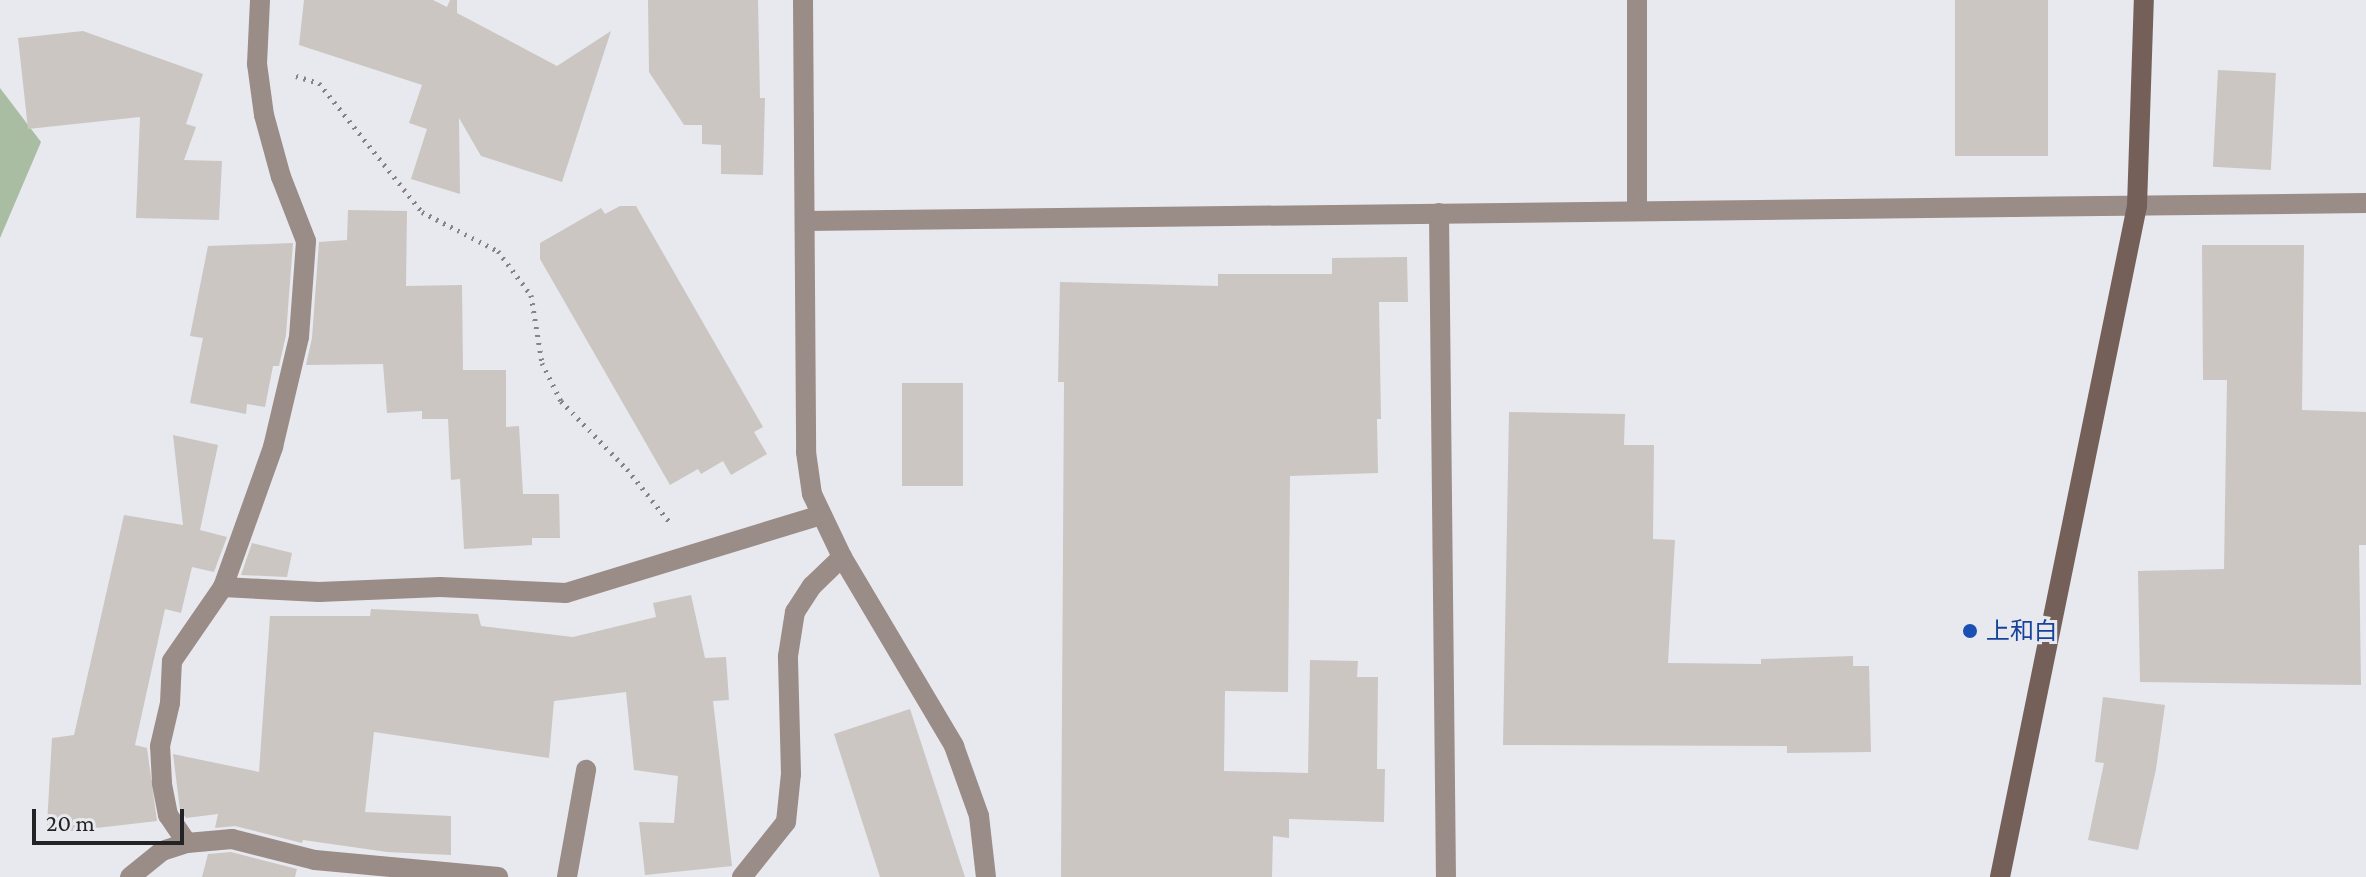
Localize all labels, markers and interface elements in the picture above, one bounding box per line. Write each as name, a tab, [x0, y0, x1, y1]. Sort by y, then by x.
place label: 上和白	[1986, 617, 2058, 645]
marker: 上和白	[1961, 622, 1979, 640]
scale bar	[36, 793, 188, 843]
text: 20 m	[46, 809, 95, 836]

